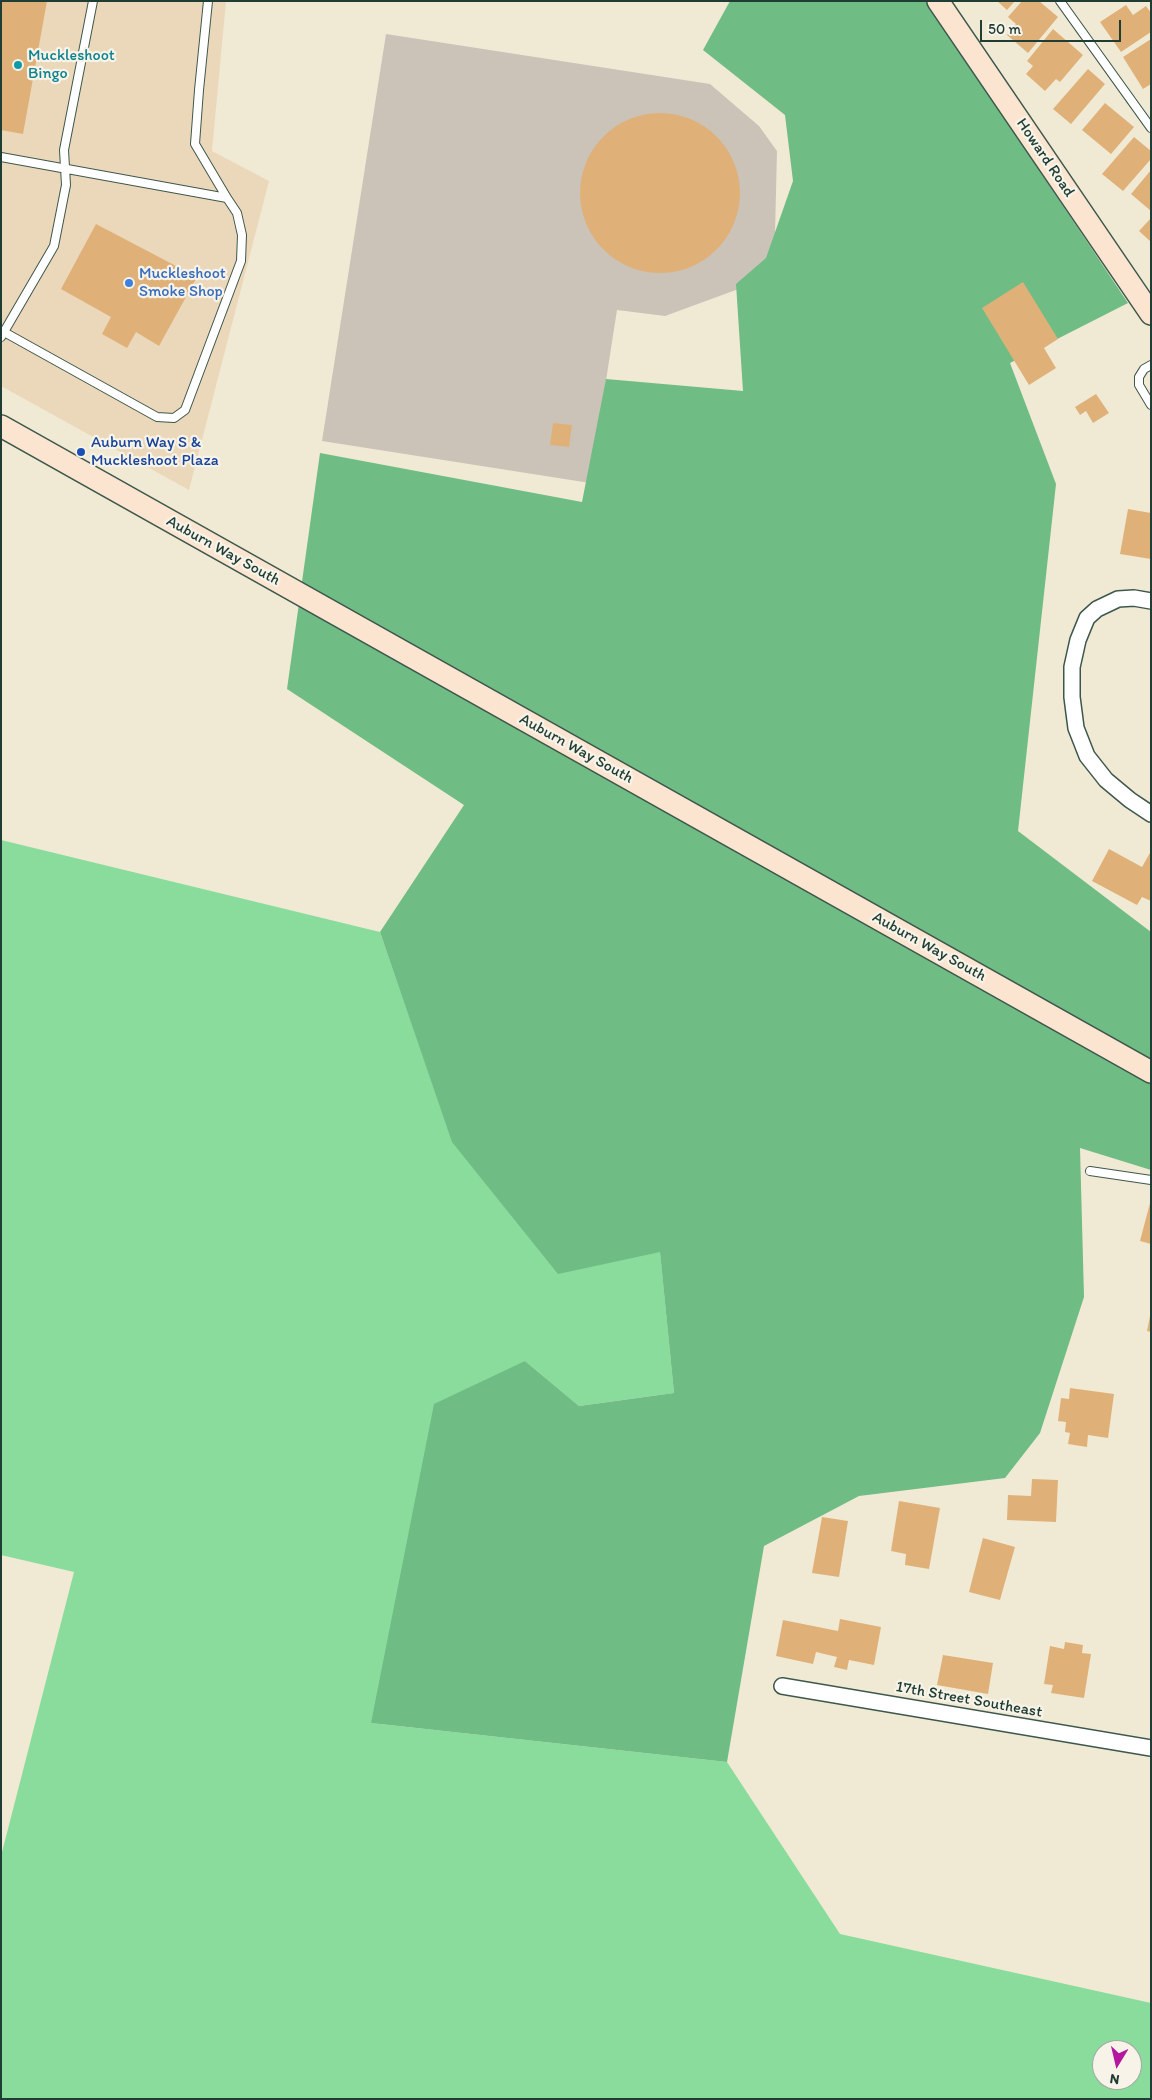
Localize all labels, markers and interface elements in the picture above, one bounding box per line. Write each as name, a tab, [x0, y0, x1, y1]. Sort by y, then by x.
scale bar	[982, 10, 1123, 42]
text: 50 m	[988, 20, 1021, 38]
place label: Muckleshoot Bingo	[28, 46, 115, 84]
marker: Muckleshoot Bingo	[12, 59, 24, 71]
street label: Howard Road	[1012, 115, 1078, 201]
place label: Muckleshoot Smoke Shop	[139, 264, 226, 302]
marker: Muckleshoot Smoke Shop	[123, 277, 135, 289]
place label: Auburn Way S & Muckleshoot Plaza	[91, 433, 219, 471]
marker: Auburn Way S & Muckleshoot Plaza	[75, 446, 87, 458]
street label: Auburn Way South	[163, 512, 283, 590]
street label: Auburn Way South	[516, 710, 636, 788]
street label: Auburn Way South	[869, 908, 989, 986]
street label: 17th Street Southeast	[894, 1678, 1044, 1722]
north arrow	[1092, 2040, 1142, 2090]
text: N	[1109, 2070, 1121, 2088]

